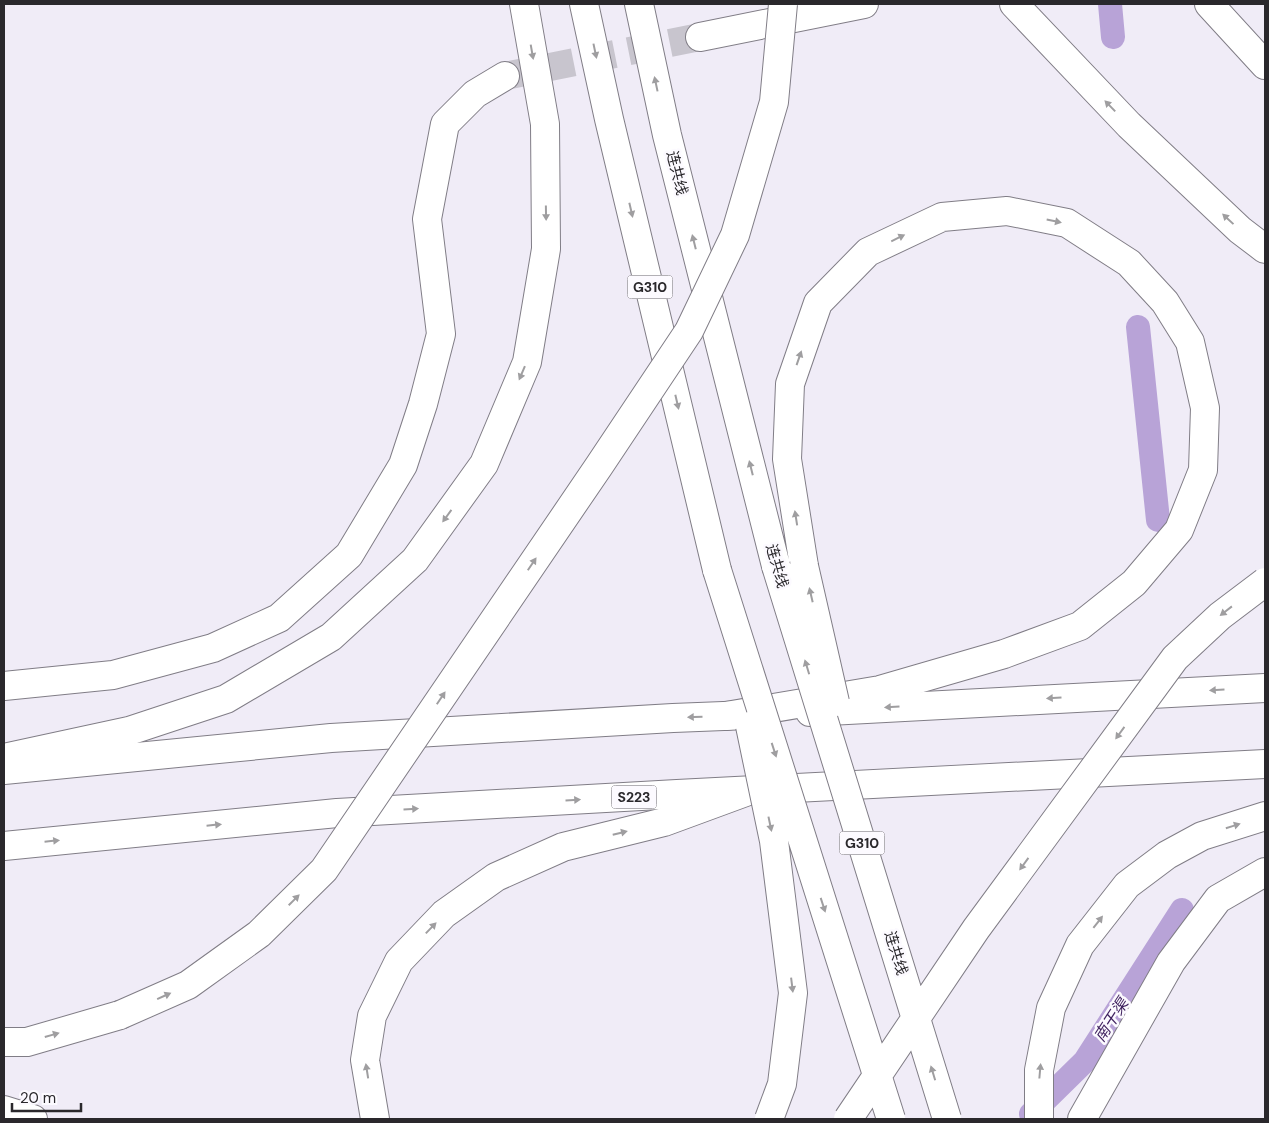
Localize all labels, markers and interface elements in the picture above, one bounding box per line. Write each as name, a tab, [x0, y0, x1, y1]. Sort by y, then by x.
one-way arrow	[529, 44, 537, 60]
one-way arrow	[591, 44, 599, 60]
one-way arrow	[652, 77, 660, 92]
one-way arrow	[1104, 100, 1116, 112]
street label: 连共线	[662, 149, 692, 197]
one-way arrow	[627, 202, 635, 217]
one-way arrow	[542, 205, 550, 221]
one-way arrow	[1222, 213, 1234, 225]
one-way arrow	[1047, 217, 1063, 225]
one-way arrow	[891, 234, 905, 242]
one-way arrow	[690, 235, 698, 250]
road number: G310	[628, 276, 672, 298]
one-way arrow	[796, 350, 803, 365]
one-way arrow	[518, 366, 526, 381]
one-way arrow	[673, 394, 681, 409]
one-way arrow	[747, 460, 755, 475]
one-way arrow	[441, 509, 452, 522]
one-way arrow	[792, 509, 800, 525]
street label: 连共线	[761, 542, 793, 590]
one-way arrow	[527, 557, 537, 571]
one-way arrow	[807, 588, 815, 603]
one-way arrow	[1220, 606, 1233, 617]
one-way arrow	[803, 659, 811, 674]
one-way arrow	[1208, 686, 1224, 694]
one-way arrow	[436, 691, 446, 705]
one-way arrow	[1046, 695, 1062, 703]
one-way arrow	[884, 704, 900, 712]
one-way arrow	[687, 714, 703, 722]
one-way arrow	[1115, 726, 1125, 740]
one-way arrow	[770, 743, 778, 758]
road number: S223	[612, 786, 656, 809]
one-way arrow	[565, 795, 581, 803]
one-way arrow	[403, 805, 419, 813]
one-way arrow	[766, 816, 774, 831]
one-way arrow	[206, 821, 222, 829]
one-way arrow	[1226, 822, 1241, 829]
one-way arrow	[612, 829, 627, 837]
road number: G310	[840, 831, 884, 854]
one-way arrow	[45, 837, 61, 845]
one-way arrow	[1018, 857, 1029, 870]
one-way arrow	[288, 894, 300, 906]
one-way arrow	[820, 898, 827, 913]
one-way arrow	[1093, 916, 1104, 929]
one-way arrow	[425, 923, 437, 935]
street label: 连共线	[880, 929, 912, 977]
one-way arrow	[788, 977, 796, 993]
one-way arrow	[157, 991, 171, 999]
water label: 南干渠	[1089, 992, 1134, 1046]
one-way arrow	[44, 1030, 59, 1038]
one-way arrow	[1036, 1062, 1044, 1078]
one-way arrow	[363, 1063, 371, 1079]
one-way arrow	[928, 1065, 936, 1080]
scale bar	[12, 1080, 81, 1112]
text: 20 m	[20, 1088, 56, 1108]

